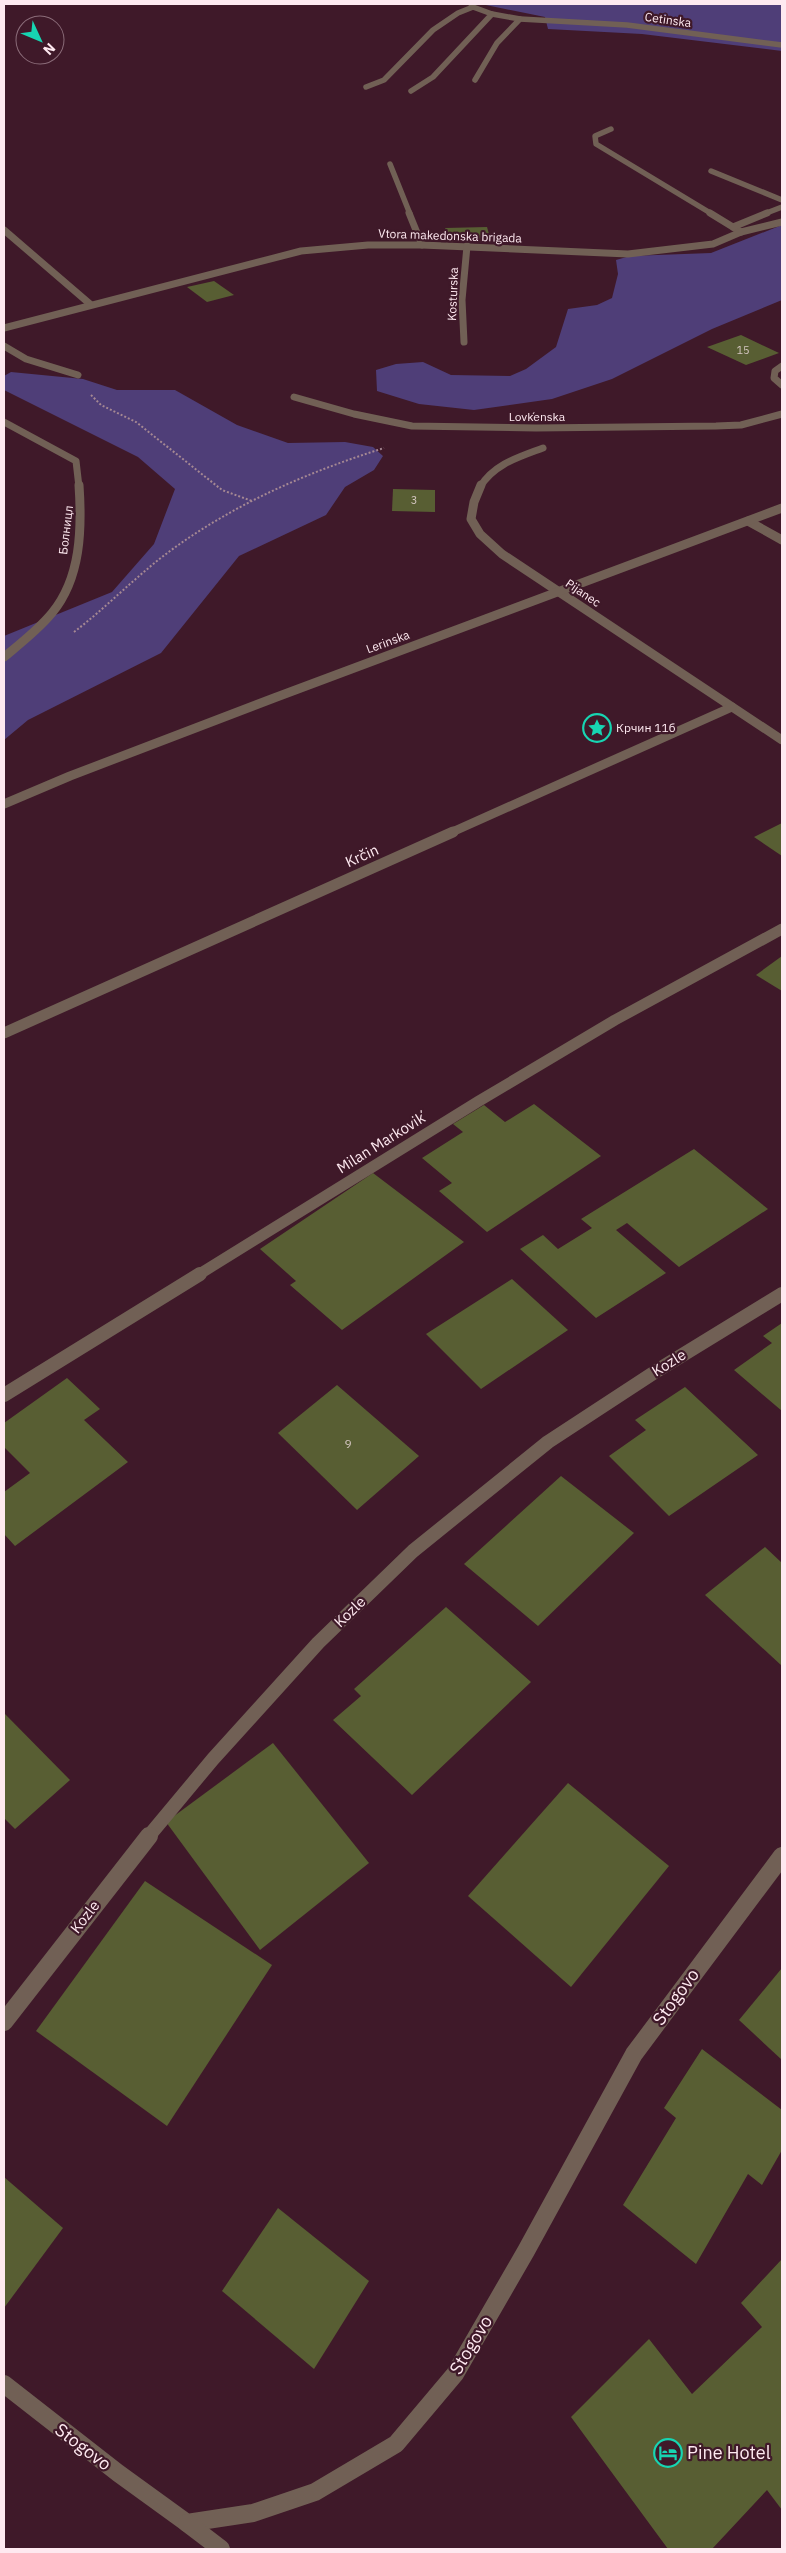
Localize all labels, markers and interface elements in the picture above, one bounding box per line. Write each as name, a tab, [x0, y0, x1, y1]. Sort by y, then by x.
street label: Cetinska	[644, 9, 693, 30]
north arrow	[15, 15, 65, 65]
text: N	[39, 39, 59, 59]
street label: Vtora makedonska brigada	[378, 225, 523, 246]
street label: Kosturska	[444, 266, 461, 321]
house number: 15	[736, 343, 750, 357]
street label: Lovḱenska	[509, 409, 566, 424]
house number: 3	[411, 493, 417, 507]
street label: Болницл	[55, 505, 76, 555]
street label: Pijanec	[563, 575, 604, 610]
street label: Lerinska	[364, 627, 412, 656]
place icon: Крчин 11б	[582, 713, 612, 743]
place label: Крчин 11б	[616, 720, 676, 735]
street label: Krčin	[342, 840, 381, 871]
street label: Milan Markoviḱ	[333, 1107, 430, 1177]
street label: Kozle	[648, 1345, 689, 1380]
house number: 9	[344, 1436, 352, 1451]
street label: Kozle	[330, 1592, 369, 1631]
street label: Kozle	[66, 1896, 103, 1937]
street label: Stogovo	[647, 1964, 704, 2030]
street label: Stogovo	[444, 2311, 497, 2378]
street label: Stogovo	[50, 2418, 116, 2475]
hotel icon: Pine Hotel	[653, 2438, 683, 2468]
place label: Pine Hotel	[687, 2441, 771, 2464]

